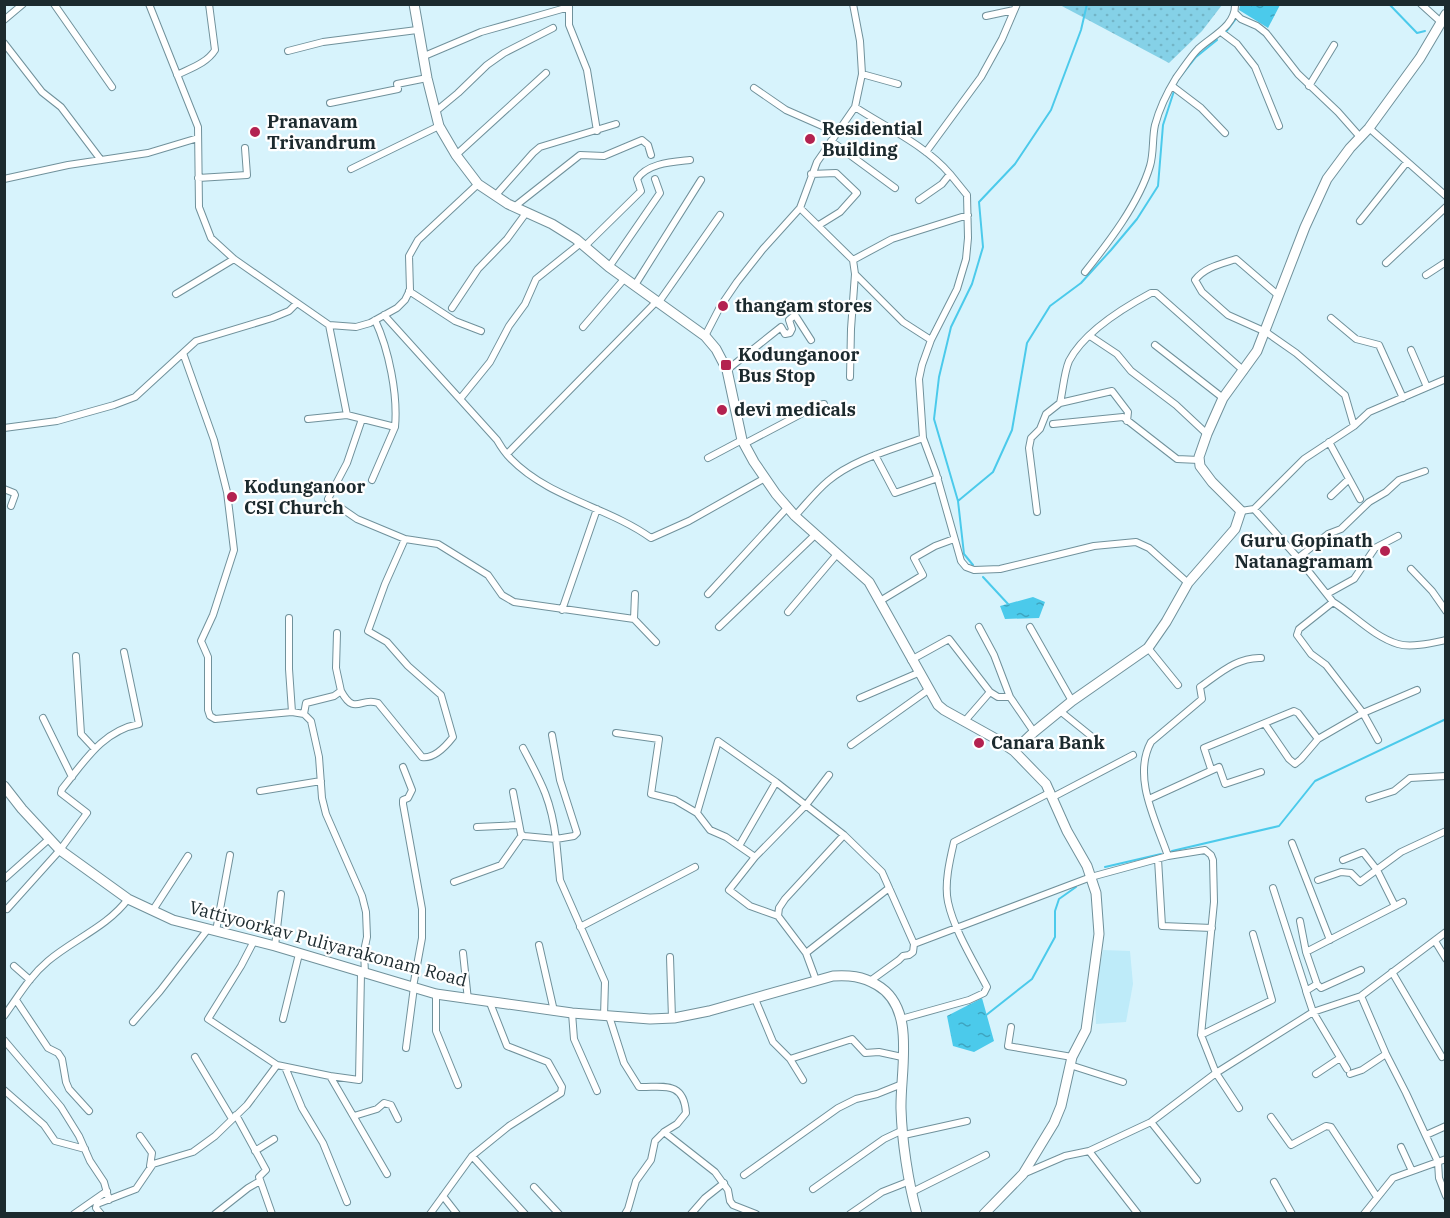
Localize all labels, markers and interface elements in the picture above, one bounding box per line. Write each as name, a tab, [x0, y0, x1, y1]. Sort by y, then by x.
place label: Pranavam Trivandrum	[267, 110, 377, 154]
place label: Residential Building	[822, 117, 923, 161]
marker: Pranavam Trivandrum	[248, 125, 262, 139]
marker: Residential Building	[803, 132, 817, 146]
place label: thangam stores	[735, 294, 872, 317]
marker: thangam stores	[716, 299, 730, 313]
place label: Kodunganoor Bus Stop	[738, 343, 859, 387]
marker: Kodunganoor Bus Stop	[719, 358, 733, 372]
place label: devi medicals	[734, 398, 856, 421]
marker: devi medicals	[715, 403, 729, 417]
place label: Kodunganoor CSI Church	[244, 475, 365, 519]
marker: Kodunganoor CSI Church	[225, 490, 239, 504]
place label: Guru Gopinath Natanagramam	[1235, 529, 1374, 573]
marker: Guru Gopinath Natanagramam	[1378, 544, 1392, 558]
place label: Canara Bank	[991, 731, 1105, 754]
marker: Canara Bank	[972, 736, 986, 750]
street label: Vattiyoorkav Puliyarakonam Road	[187, 895, 470, 992]

